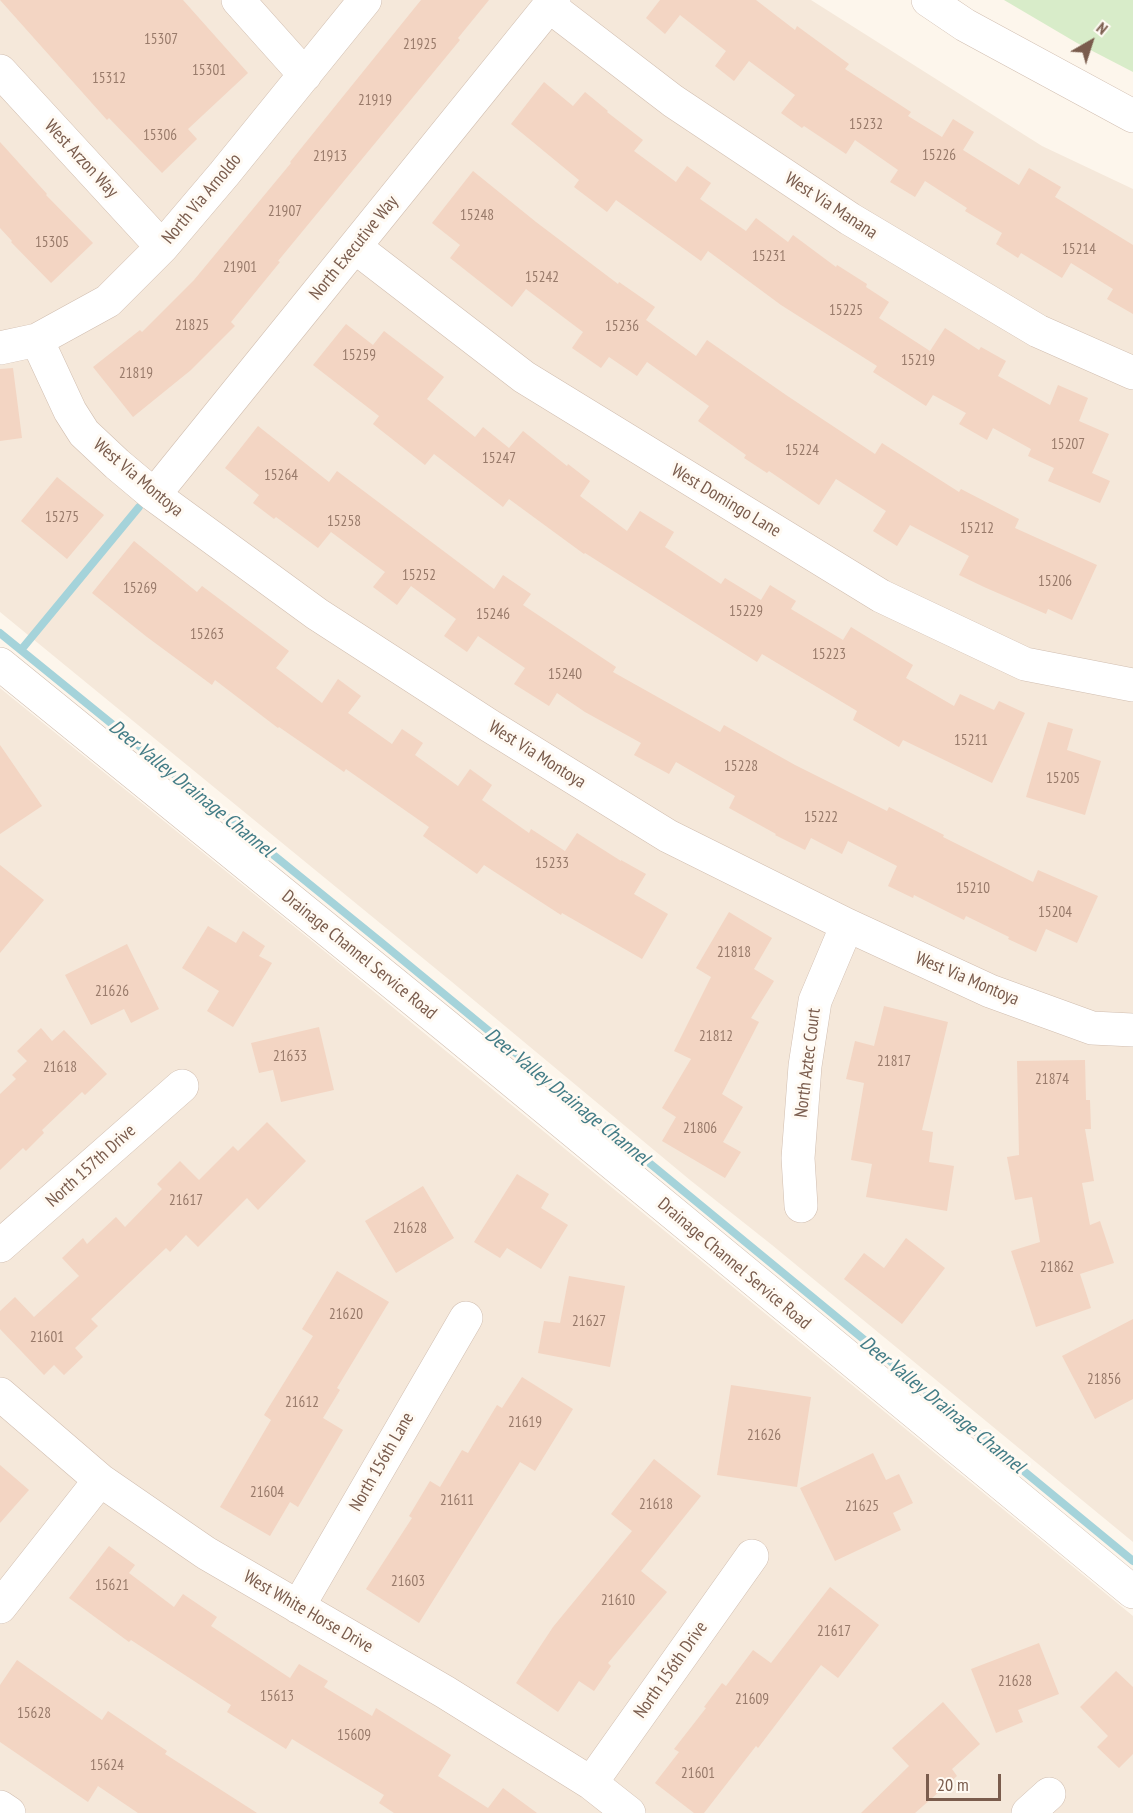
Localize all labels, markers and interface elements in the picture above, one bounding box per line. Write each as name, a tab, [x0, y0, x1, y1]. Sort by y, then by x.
north arrow	[1061, 12, 1121, 72]
text: N	[1093, 18, 1112, 38]
house number: 15307	[144, 31, 178, 49]
house number: 21925	[403, 36, 437, 54]
house number: 15301	[192, 62, 226, 80]
house number: 15312	[92, 70, 126, 88]
house number: 21919	[358, 92, 392, 110]
street label: West Arzon Way	[40, 116, 122, 202]
house number: 15232	[849, 116, 883, 134]
house number: 15306	[143, 127, 177, 145]
house number: 15226	[922, 147, 956, 165]
house number: 21913	[313, 148, 347, 166]
street label: North Via Arnoldo	[158, 149, 246, 249]
street label: West Via Manana	[781, 168, 881, 244]
street label: North Executive Way	[305, 191, 403, 305]
house number: 21907	[268, 203, 302, 221]
house number: 15248	[460, 207, 494, 225]
house number: 15305	[35, 234, 69, 252]
house number: 15214	[1062, 241, 1096, 259]
house number: 15231	[752, 248, 786, 266]
house number: 21901	[223, 259, 257, 277]
house number: 15242	[525, 269, 559, 287]
house number: 15225	[829, 302, 863, 320]
house number: 21825	[175, 317, 209, 335]
house number: 15236	[605, 318, 639, 336]
house number: 15259	[342, 347, 376, 365]
house number: 15219	[901, 352, 935, 370]
house number: 21819	[119, 365, 153, 383]
street label: West Via Montoya	[89, 434, 187, 522]
house number: 15207	[1051, 436, 1085, 454]
house number: 15224	[785, 442, 819, 460]
house number: 15247	[482, 450, 516, 468]
street label: West Domingo Lane	[667, 460, 785, 542]
house number: 15264	[264, 467, 298, 485]
house number: 15275	[45, 509, 79, 527]
house number: 15258	[327, 513, 361, 531]
house number: 15212	[960, 520, 994, 538]
house number: 15252	[402, 567, 436, 585]
house number: 15206	[1038, 573, 1072, 591]
house number: 15269	[123, 580, 157, 598]
house number: 15229	[729, 603, 763, 621]
house number: 15246	[476, 606, 510, 624]
house number: 15263	[190, 626, 224, 644]
house number: 15223	[812, 646, 846, 664]
house number: 15240	[548, 666, 582, 684]
water label: Deer Valley Drainage Channel	[104, 715, 278, 863]
street label: West Via Montoya	[484, 717, 590, 793]
house number: 15211	[954, 732, 988, 750]
house number: 15228	[724, 758, 758, 776]
house number: 15205	[1046, 770, 1080, 788]
house number: 15222	[804, 809, 838, 827]
house number: 15233	[535, 855, 569, 873]
house number: 15210	[956, 880, 990, 898]
street label: Drainage Channel Service Road	[277, 886, 441, 1024]
house number: 15204	[1038, 904, 1072, 922]
house number: 21818	[717, 944, 751, 962]
street label: West Via Montoya	[912, 947, 1022, 1011]
house number: 21626	[95, 983, 129, 1001]
street label: North Aztec Court	[791, 1007, 825, 1119]
water label: Deer Valley Drainage Channel	[480, 1023, 654, 1171]
house number: 21812	[699, 1028, 733, 1046]
house number: 21633	[273, 1048, 307, 1066]
house number: 21817	[877, 1053, 911, 1071]
house number: 21618	[43, 1059, 77, 1077]
house number: 21874	[1035, 1071, 1069, 1089]
street label: North 157th Drive	[42, 1120, 140, 1212]
house number: 21806	[683, 1120, 717, 1138]
house number: 21617	[169, 1192, 203, 1210]
street label: Drainage Channel Service Road	[653, 1194, 815, 1334]
house number: 21628	[393, 1220, 427, 1238]
house number: 21862	[1040, 1259, 1074, 1277]
house number: 21620	[329, 1306, 363, 1324]
house number: 21627	[572, 1313, 606, 1331]
house number: 21601	[30, 1329, 64, 1347]
water label: Deer Valley Drainage Channel	[855, 1331, 1029, 1479]
house number: 21856	[1087, 1371, 1121, 1389]
house number: 21612	[285, 1394, 319, 1412]
street label: North 156th Lane	[345, 1409, 419, 1515]
house number: 21619	[508, 1414, 542, 1432]
house number: 21626	[747, 1427, 781, 1445]
house number: 21604	[250, 1484, 284, 1502]
house number: 21611	[440, 1492, 474, 1510]
house number: 21618	[639, 1496, 673, 1514]
house number: 21625	[845, 1498, 879, 1516]
street label: West White Horse Drive	[239, 1566, 377, 1658]
house number: 21603	[391, 1573, 425, 1591]
house number: 15621	[95, 1577, 129, 1595]
house number: 21610	[601, 1592, 635, 1610]
street label: North 156th Drive	[630, 1617, 712, 1723]
house number: 21617	[817, 1623, 851, 1641]
house number: 21628	[998, 1673, 1032, 1691]
house number: 15613	[260, 1688, 294, 1706]
house number: 21609	[735, 1691, 769, 1709]
house number: 15628	[17, 1705, 51, 1723]
house number: 15609	[337, 1727, 371, 1745]
house number: 15624	[90, 1757, 124, 1775]
scale bar	[929, 1762, 1004, 1800]
house number: 21601	[681, 1765, 715, 1783]
text: 20 m	[937, 1773, 969, 1796]

